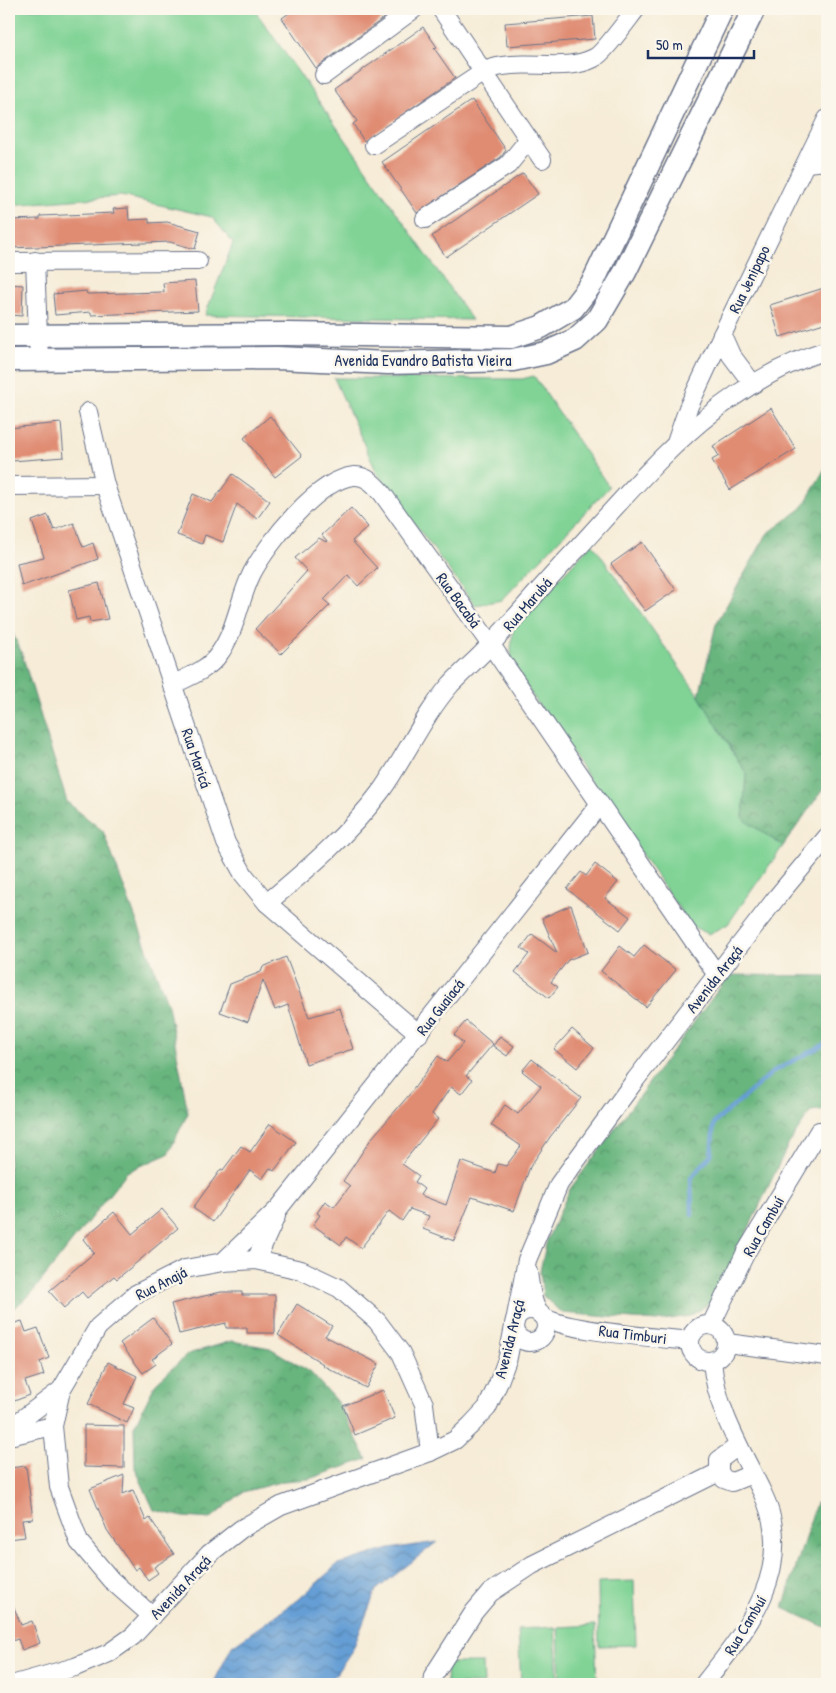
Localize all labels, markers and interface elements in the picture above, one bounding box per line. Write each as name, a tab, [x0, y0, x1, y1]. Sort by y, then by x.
scale bar	[648, 28, 755, 60]
text: 50 m	[656, 34, 683, 55]
street label: Rua Jenipapo	[723, 241, 775, 317]
street label: Avenida Evandro Batista Vieira	[334, 349, 512, 371]
street label: Rua Bacabá	[431, 568, 487, 632]
street label: Rua Marubá	[497, 572, 557, 636]
street label: Rua Maricá	[177, 725, 217, 791]
street label: Avenida Araçá	[681, 941, 747, 1017]
street label: Rua Guaiacá	[411, 974, 469, 1040]
street label: Rua Cambuí	[737, 1192, 789, 1260]
street label: Rua Anajá	[132, 1261, 190, 1305]
street label: Avenida Araçá	[489, 1297, 529, 1381]
street label: Rua Timburi	[598, 1319, 668, 1349]
street label: Avenida Araçá	[145, 1550, 215, 1624]
street label: Rua Cambuí	[719, 1591, 771, 1659]

